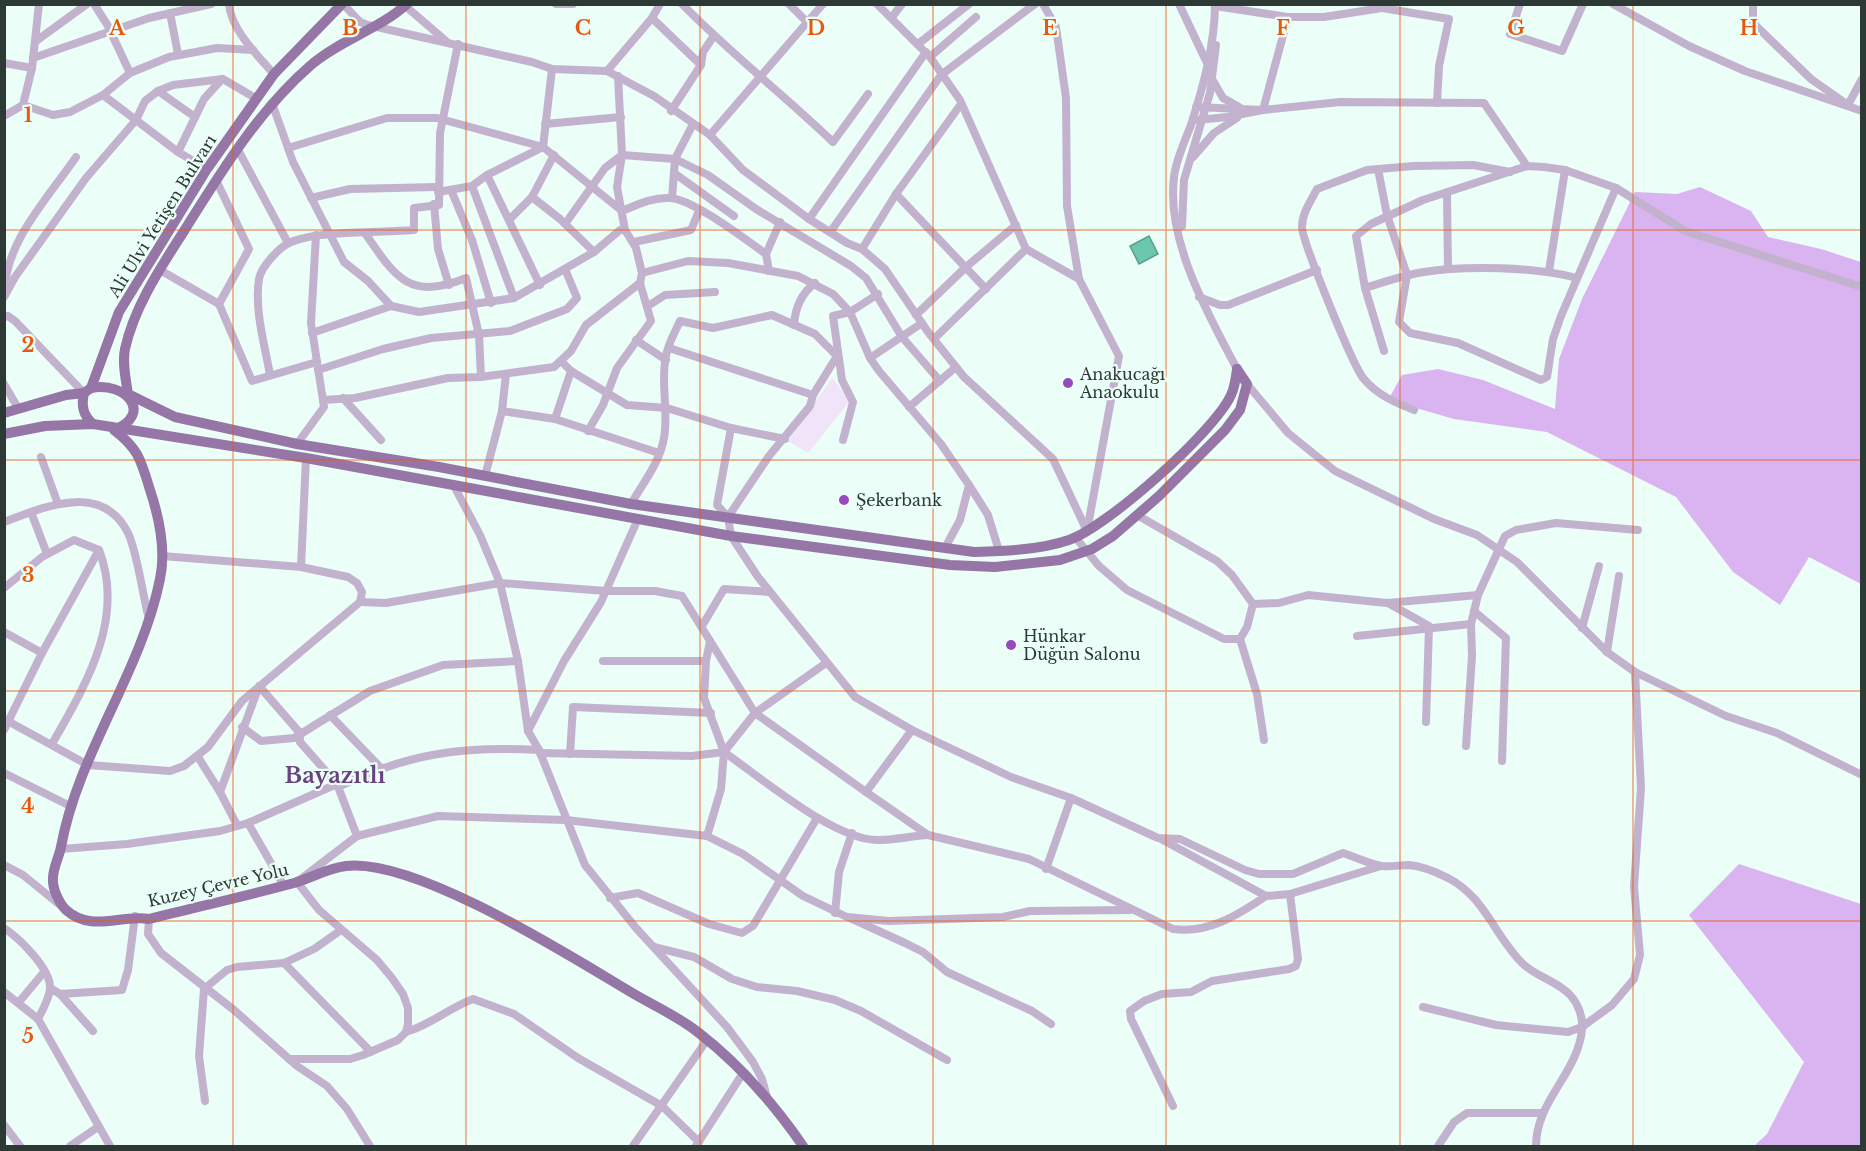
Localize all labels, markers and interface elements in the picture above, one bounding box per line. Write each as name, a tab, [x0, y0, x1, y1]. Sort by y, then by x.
text: A	[108, 16, 126, 40]
text: B	[342, 16, 358, 40]
text: C	[575, 16, 591, 40]
text: D	[807, 16, 825, 40]
text: E	[1042, 16, 1058, 40]
text: F	[1276, 16, 1290, 40]
text: G	[1507, 16, 1525, 40]
text: H	[1740, 16, 1759, 40]
text: 1	[24, 103, 33, 127]
street label: Ali Ulvi Yetişen Bulvarı	[103, 130, 221, 302]
text: 2	[21, 333, 35, 357]
place label: Anakucağı Anaokulu	[1079, 364, 1166, 402]
marker: Anakucağı Anaokulu	[1061, 376, 1075, 390]
place label: Şekerbank	[856, 490, 942, 510]
marker: Şekerbank	[837, 493, 851, 507]
text: 3	[22, 563, 34, 587]
place label: Hünkar Düğün Salonu	[1023, 626, 1141, 664]
marker: Hünkar Düğün Salonu	[1004, 638, 1018, 652]
district label: Bayazıtlı	[285, 762, 385, 789]
text: 4	[21, 794, 35, 818]
street label: Kuzey Çevre Yolu	[146, 859, 291, 911]
text: 5	[22, 1024, 34, 1048]

